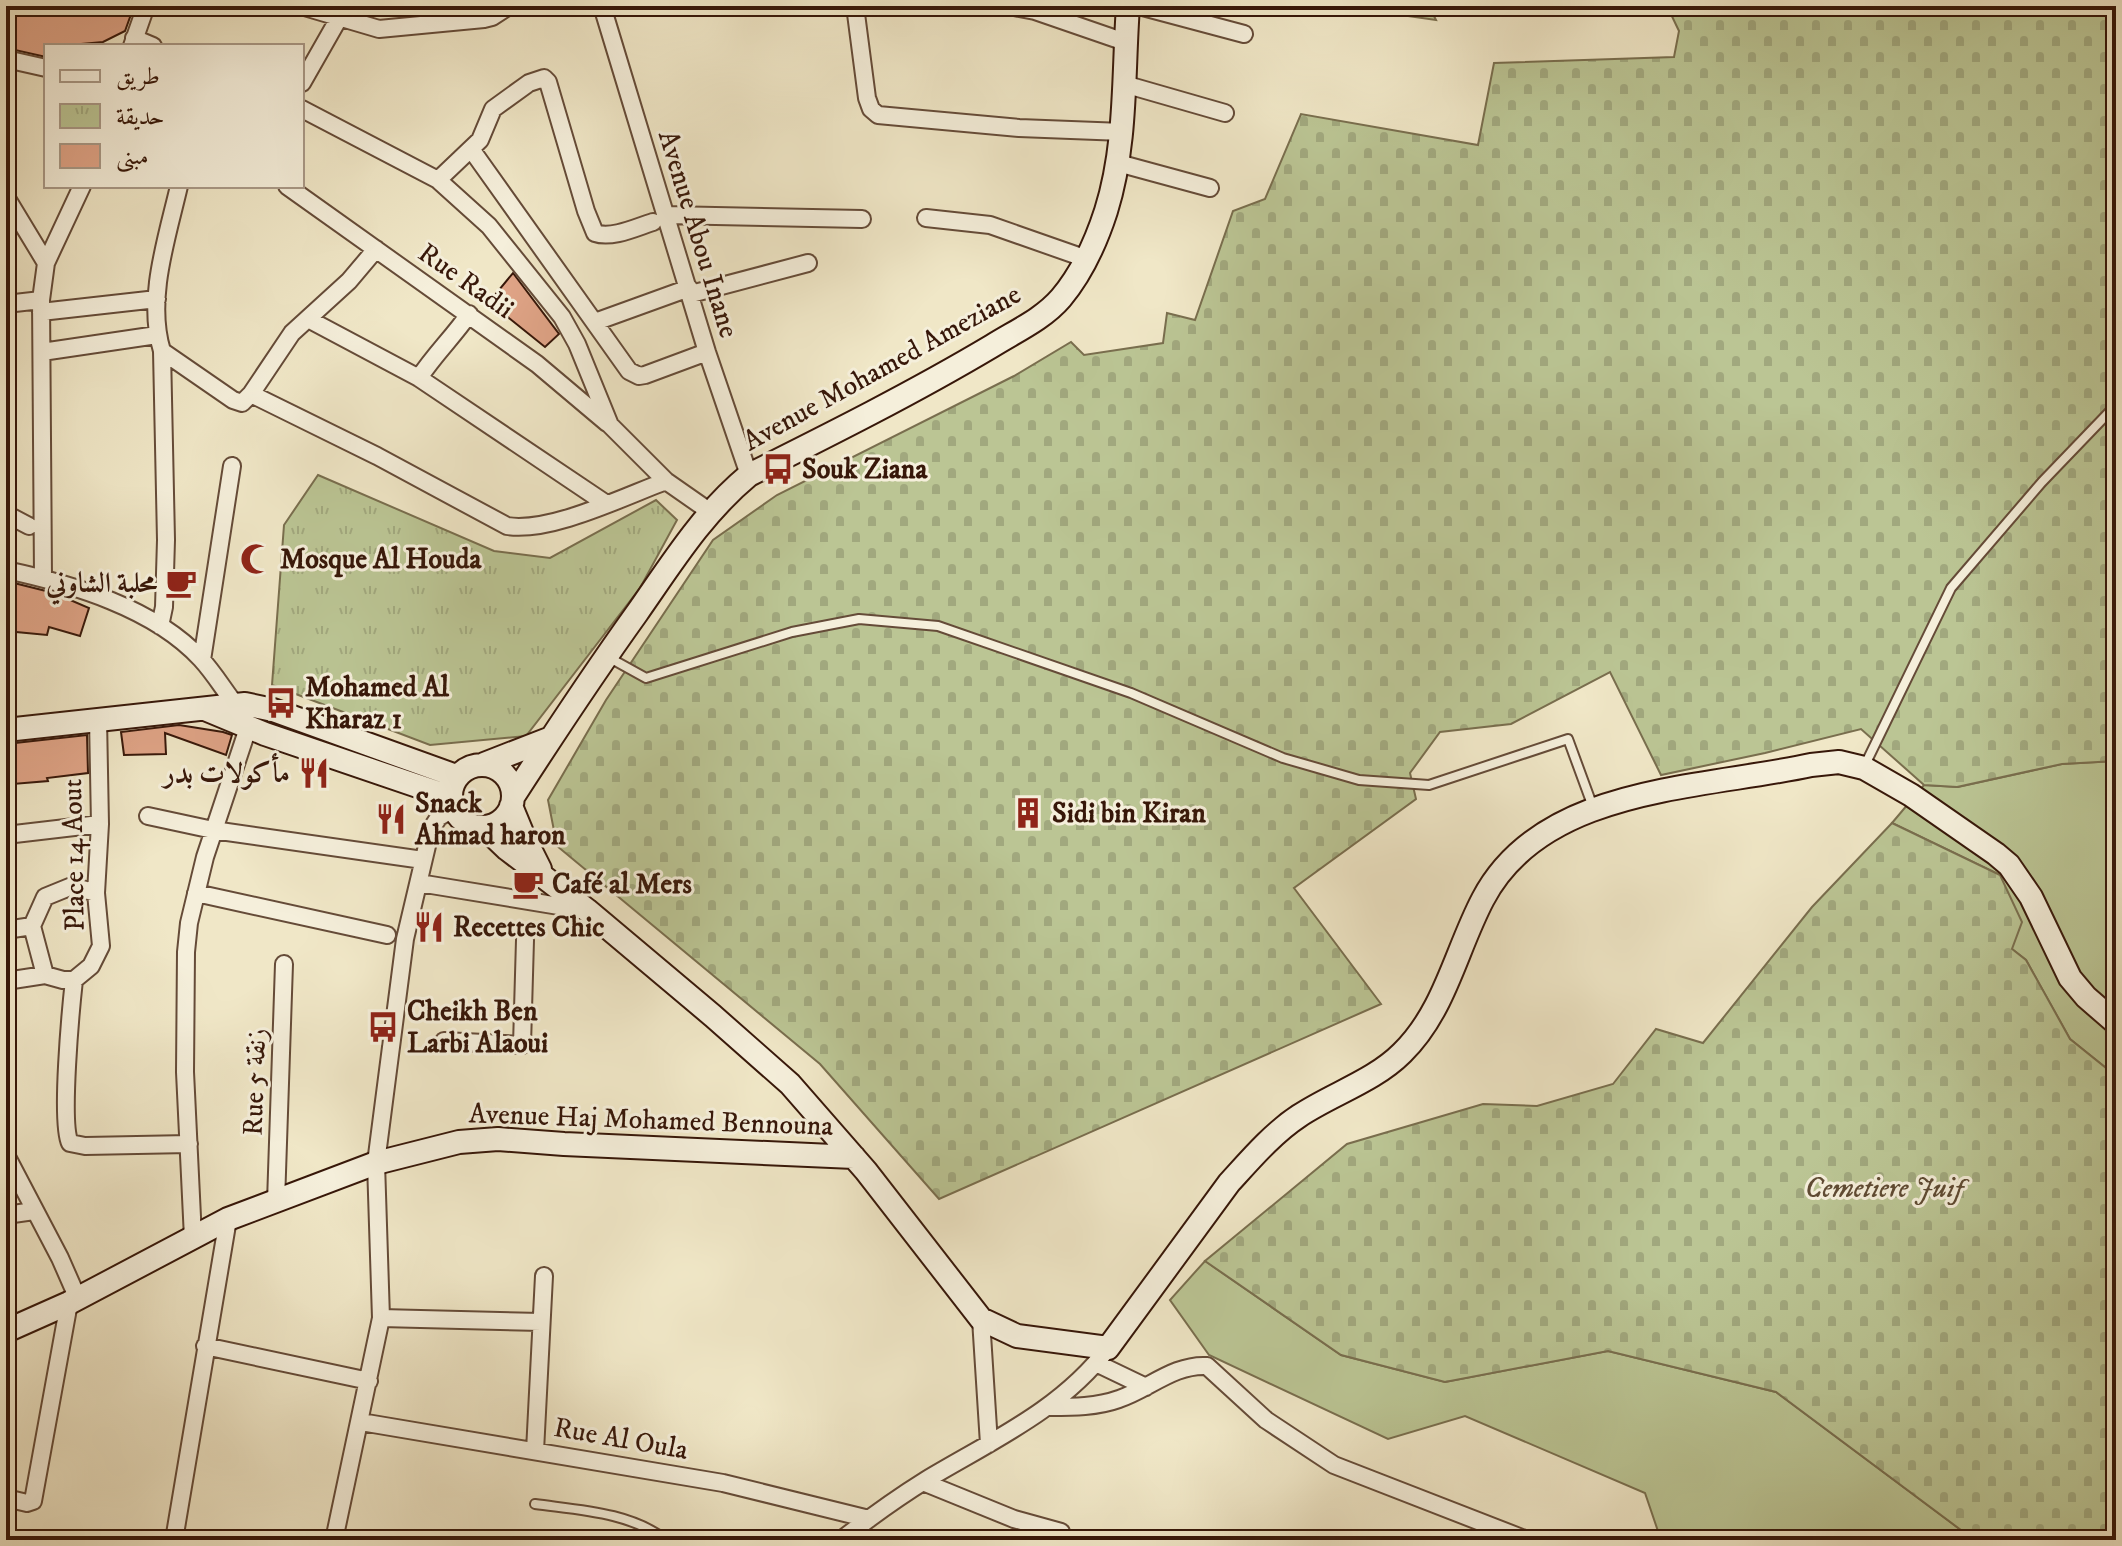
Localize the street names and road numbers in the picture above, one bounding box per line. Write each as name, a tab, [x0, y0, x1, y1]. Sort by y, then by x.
street label: Avenue Abou Inane	[650, 126, 746, 342]
street label: Rue Radii	[411, 235, 521, 327]
street label: Avenue Mohamed Ameziane	[737, 277, 1027, 459]
street label: Place 14 Aout	[55, 778, 93, 932]
street label: Rue 5 زنقة	[236, 1028, 274, 1136]
street label: Avenue Haj Mohamed Bennouna	[468, 1096, 834, 1144]
street label: Rue Al Oula	[551, 1410, 691, 1468]

